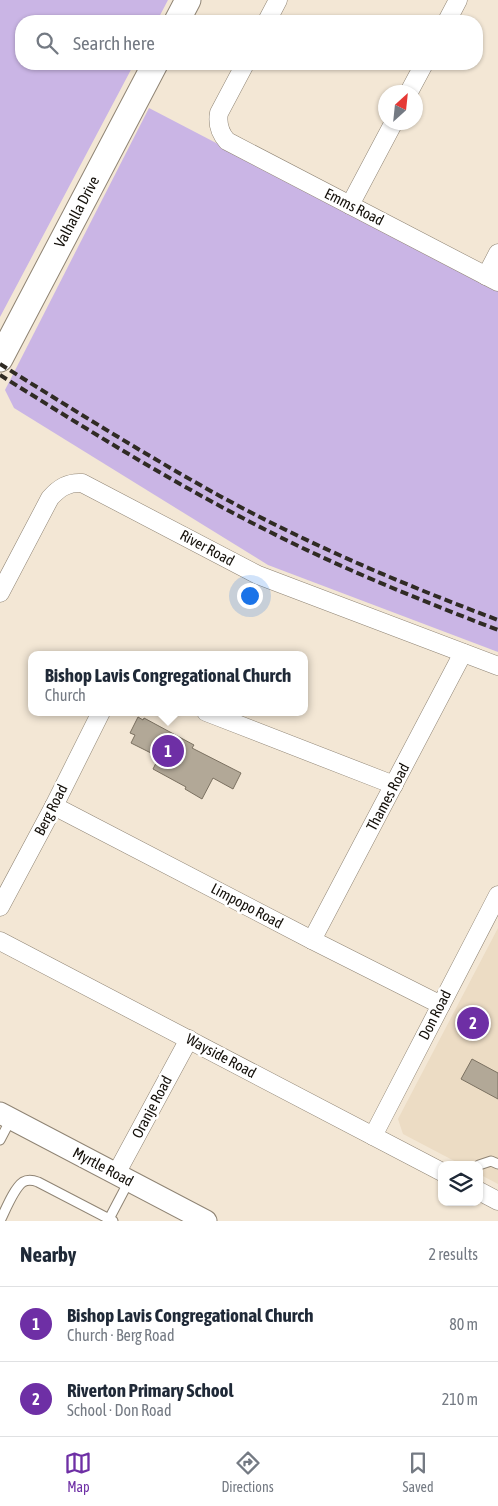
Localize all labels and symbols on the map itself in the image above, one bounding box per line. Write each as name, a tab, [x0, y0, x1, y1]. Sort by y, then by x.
north arrow	[378, 85, 423, 130]
street label: Valhalla Drive	[51, 173, 103, 250]
street label: Emms Road	[322, 184, 387, 229]
street label: River Road	[177, 526, 237, 569]
your location	[237, 583, 263, 609]
pin: 1	[152, 732, 184, 770]
street label: Thames Road	[363, 760, 412, 833]
street label: Berg Road	[30, 781, 71, 838]
street label: Limpopo Road	[208, 879, 286, 932]
street label: Don Road	[415, 987, 454, 1042]
pin: 2	[457, 1004, 489, 1042]
street label: Wayside Road	[183, 1030, 259, 1081]
street label: Oranje Road	[128, 1073, 175, 1141]
street label: Myrtle Road	[70, 1144, 136, 1190]

